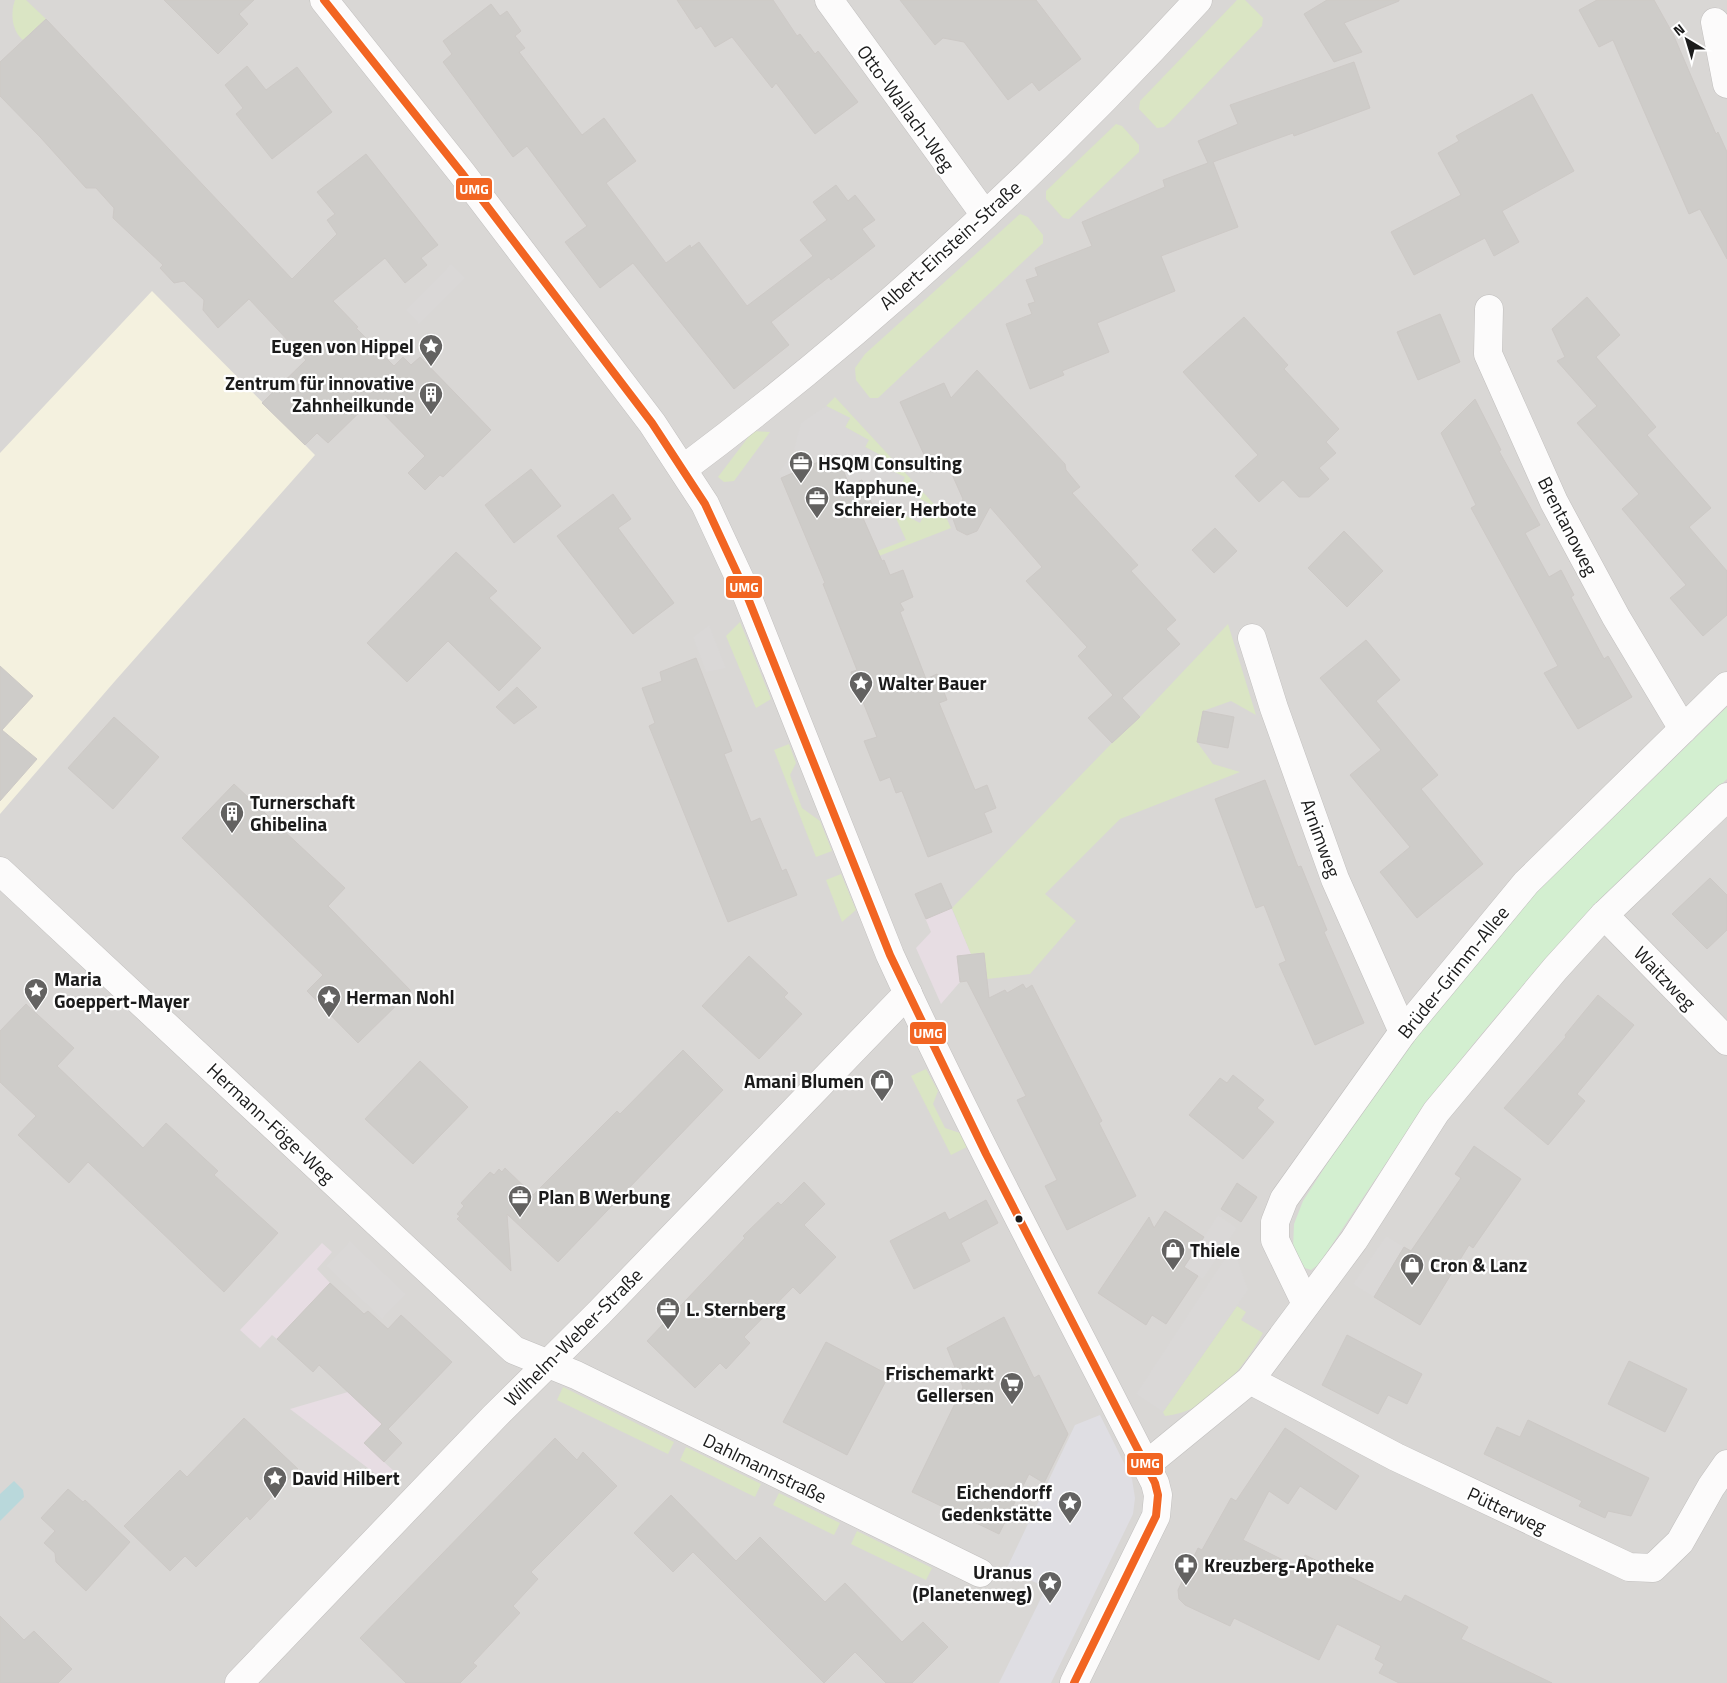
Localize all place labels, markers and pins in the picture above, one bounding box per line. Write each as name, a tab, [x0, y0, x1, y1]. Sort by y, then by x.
place label: Eugen von Hippel	[271, 331, 414, 360]
place icon: Eugen von Hippel	[418, 333, 444, 367]
place label: Zentrum für innovative Zahnheilkunde	[225, 368, 414, 419]
building icon: Zentrum für innovative Zahnheilkunde	[418, 381, 444, 415]
place label: HSQM Consulting	[818, 448, 962, 477]
office icon: HSQM Consulting	[788, 450, 814, 484]
place label: Kapphune, Schreier, Herbote	[834, 472, 977, 523]
office icon: Kapphune, Schreier, Herbote	[804, 485, 830, 519]
place label: Walter Bauer	[878, 668, 987, 697]
place icon: Walter Bauer	[848, 670, 874, 704]
place label: Turnerschaft Ghibelina	[250, 787, 355, 838]
building icon: Turnerschaft Ghibelina	[219, 800, 245, 834]
place label: Maria Goeppert-Mayer	[54, 964, 190, 1015]
place icon: Maria Goeppert-Mayer	[23, 977, 49, 1011]
place label: Herman Nohl	[346, 982, 455, 1011]
place icon: Herman Nohl	[316, 984, 342, 1018]
place label: Amani Blumen	[744, 1066, 864, 1095]
shop icon: Amani Blumen	[869, 1068, 895, 1102]
place label: Plan B Werbung	[538, 1182, 670, 1211]
office icon: Plan B Werbung	[507, 1184, 533, 1218]
unlabelled marker	[1014, 1214, 1024, 1224]
place label: Thiele	[1190, 1235, 1240, 1264]
shop icon: Thiele	[1160, 1237, 1186, 1271]
place label: Cron & Lanz	[1430, 1250, 1528, 1279]
shop icon: Cron & Lanz	[1399, 1252, 1425, 1286]
place label: L. Sternberg	[686, 1294, 786, 1323]
office icon: L. Sternberg	[655, 1296, 681, 1330]
place label: Frischemarkt Gellersen	[885, 1358, 994, 1409]
supermarket icon: Frischemarkt Gellersen	[999, 1371, 1025, 1405]
place label: David Hilbert	[292, 1463, 400, 1492]
place icon: David Hilbert	[262, 1465, 288, 1499]
place label: Eichendorff Gedenkstätte	[941, 1477, 1052, 1528]
place icon: Eichendorff Gedenkstätte	[1057, 1490, 1083, 1524]
place label: Kreuzberg-Apotheke	[1204, 1550, 1374, 1579]
pharmacy icon: Kreuzberg-Apotheke	[1173, 1552, 1199, 1586]
place label: Uranus (Planetenweg)	[913, 1557, 1032, 1608]
place icon: Uranus (Planetenweg)	[1037, 1570, 1063, 1604]

